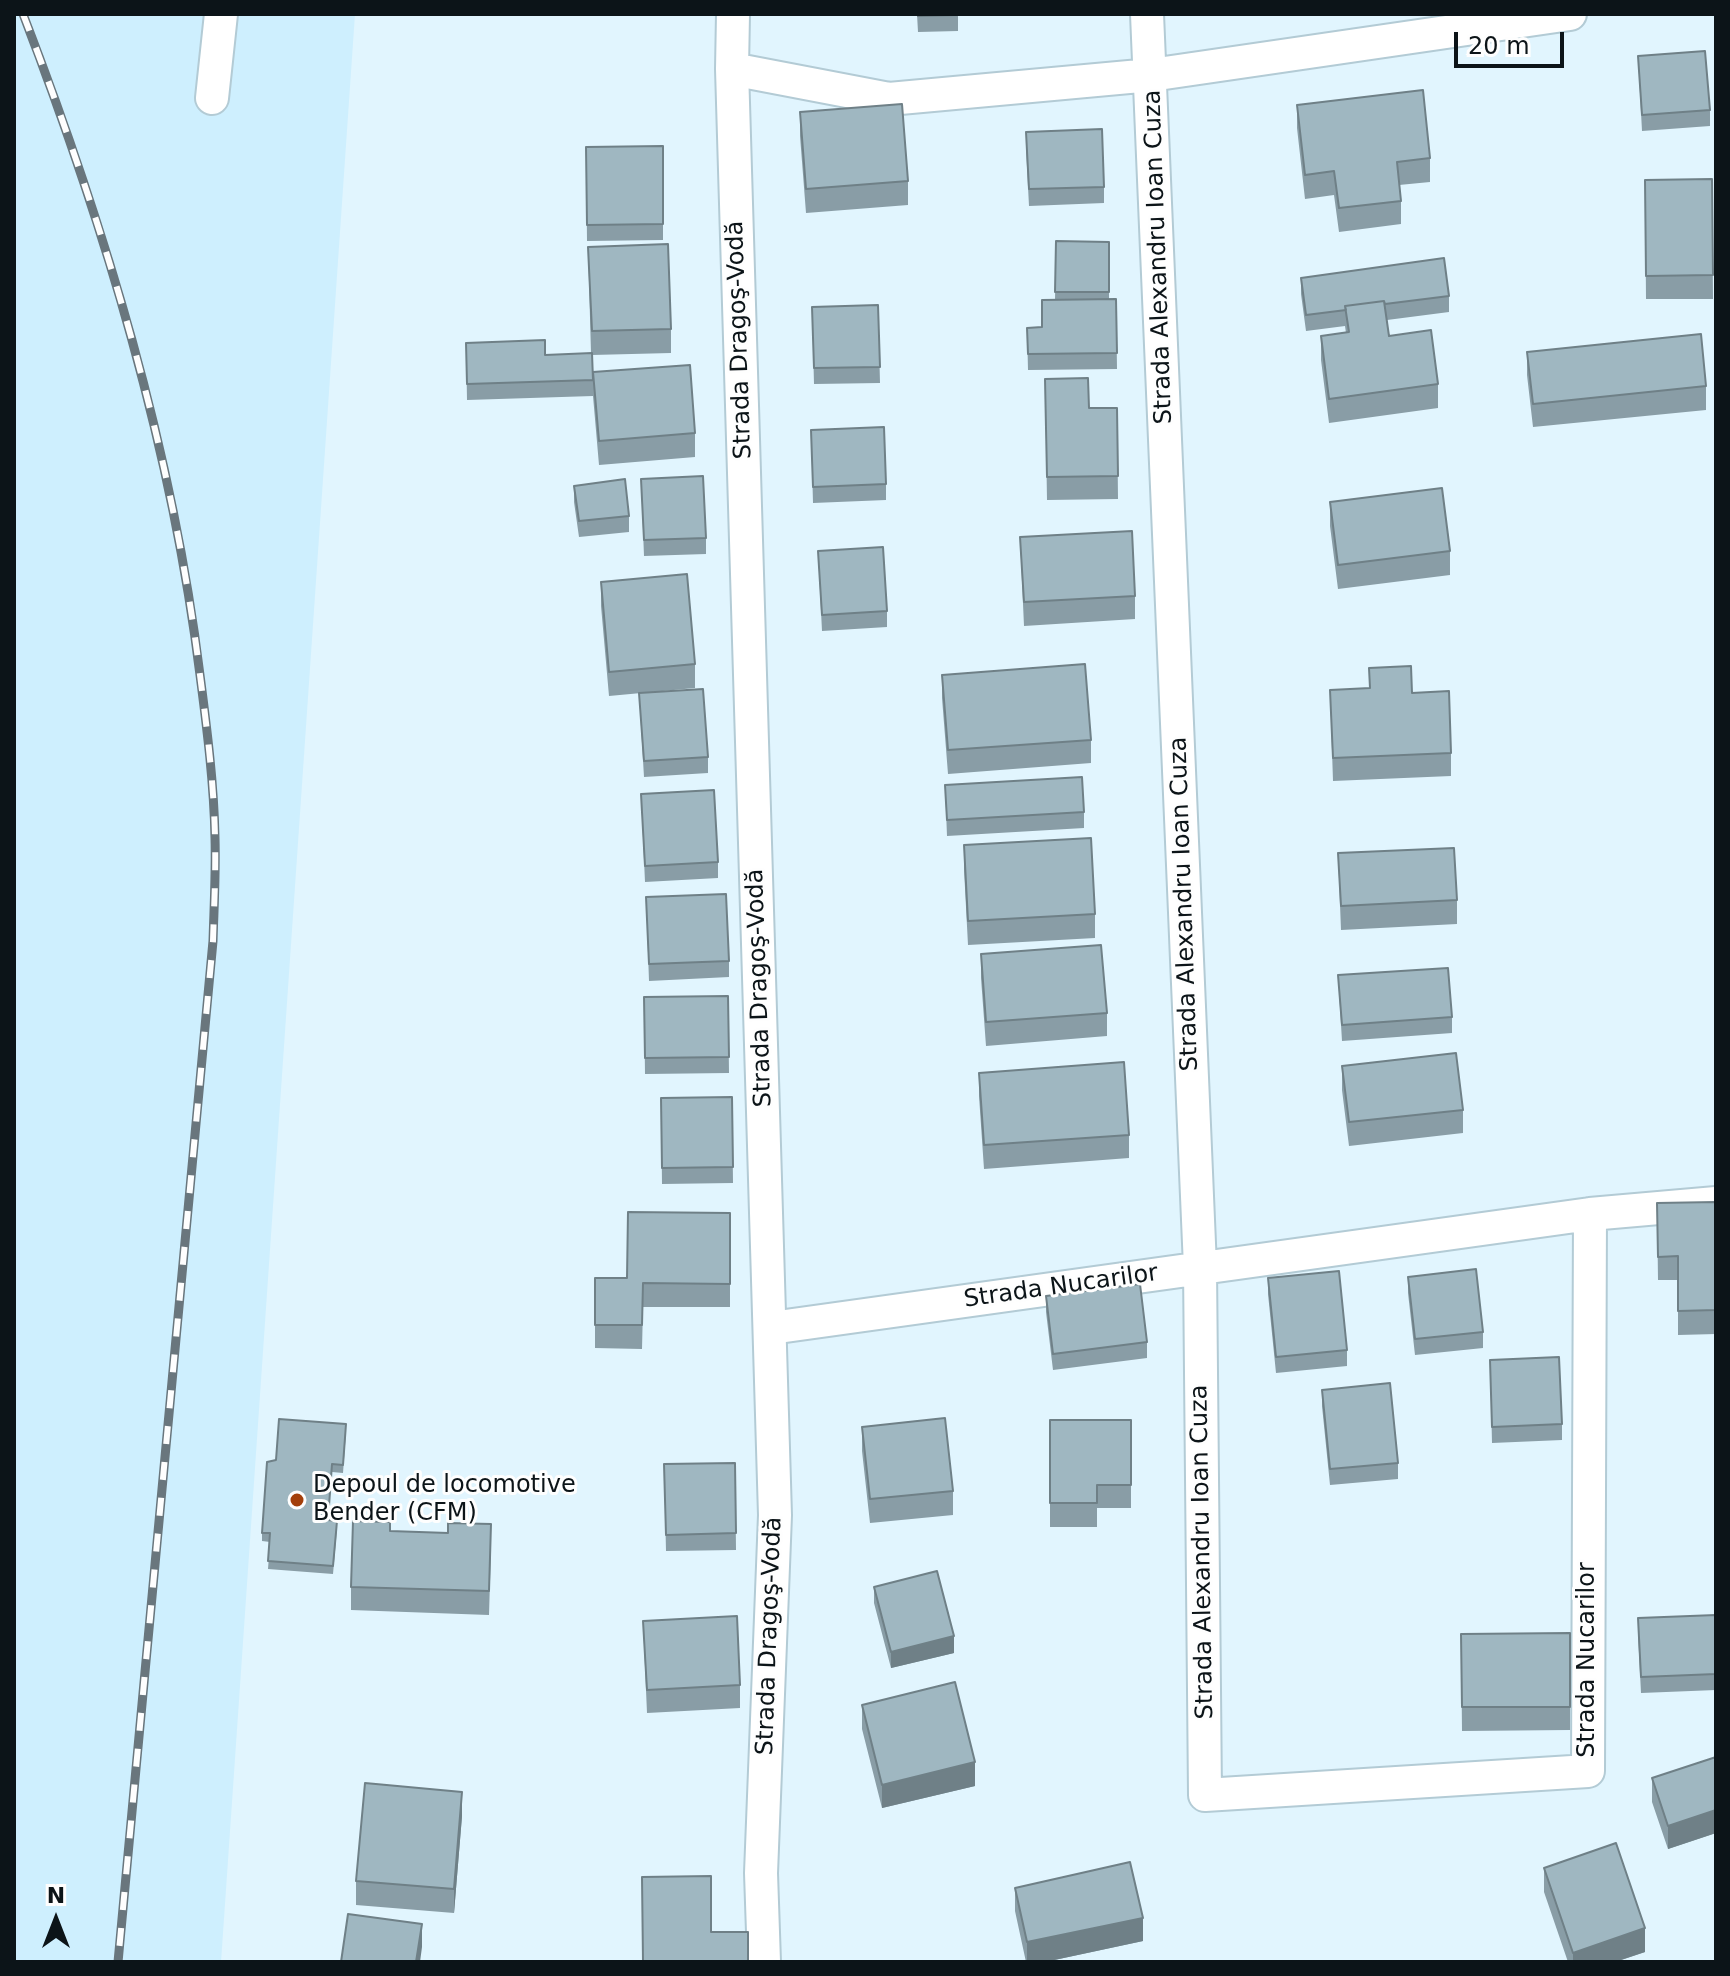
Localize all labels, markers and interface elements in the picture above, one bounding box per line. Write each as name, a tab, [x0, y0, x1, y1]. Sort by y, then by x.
scale bar	[1458, 16, 1568, 66]
text: 20 m	[1468, 32, 1530, 60]
street label: Strada Alexandru Ioan Cuza	[1139, 89, 1179, 425]
street label: Strada Dragoş-Vodă	[721, 220, 759, 460]
street label: Strada Alexandru Ioan Cuza	[1165, 736, 1205, 1072]
street label: Strada Dragoş-Vodă	[741, 868, 779, 1108]
street label: Strada Nucarilor	[962, 1259, 1160, 1315]
street label: Strada Alexandru Ioan Cuza	[1186, 1384, 1220, 1720]
place label: Depoul de locomotive Bender (CFM)	[313, 1472, 576, 1528]
marker: Depoul de locomotive Bender (CFM)	[288, 1491, 306, 1509]
street label: Strada Dragoş-Vodă	[751, 1516, 789, 1756]
street label: Strada Nucarilor	[1574, 1562, 1602, 1758]
north arrow	[16, 1880, 96, 1960]
text: N	[47, 1883, 65, 1908]

